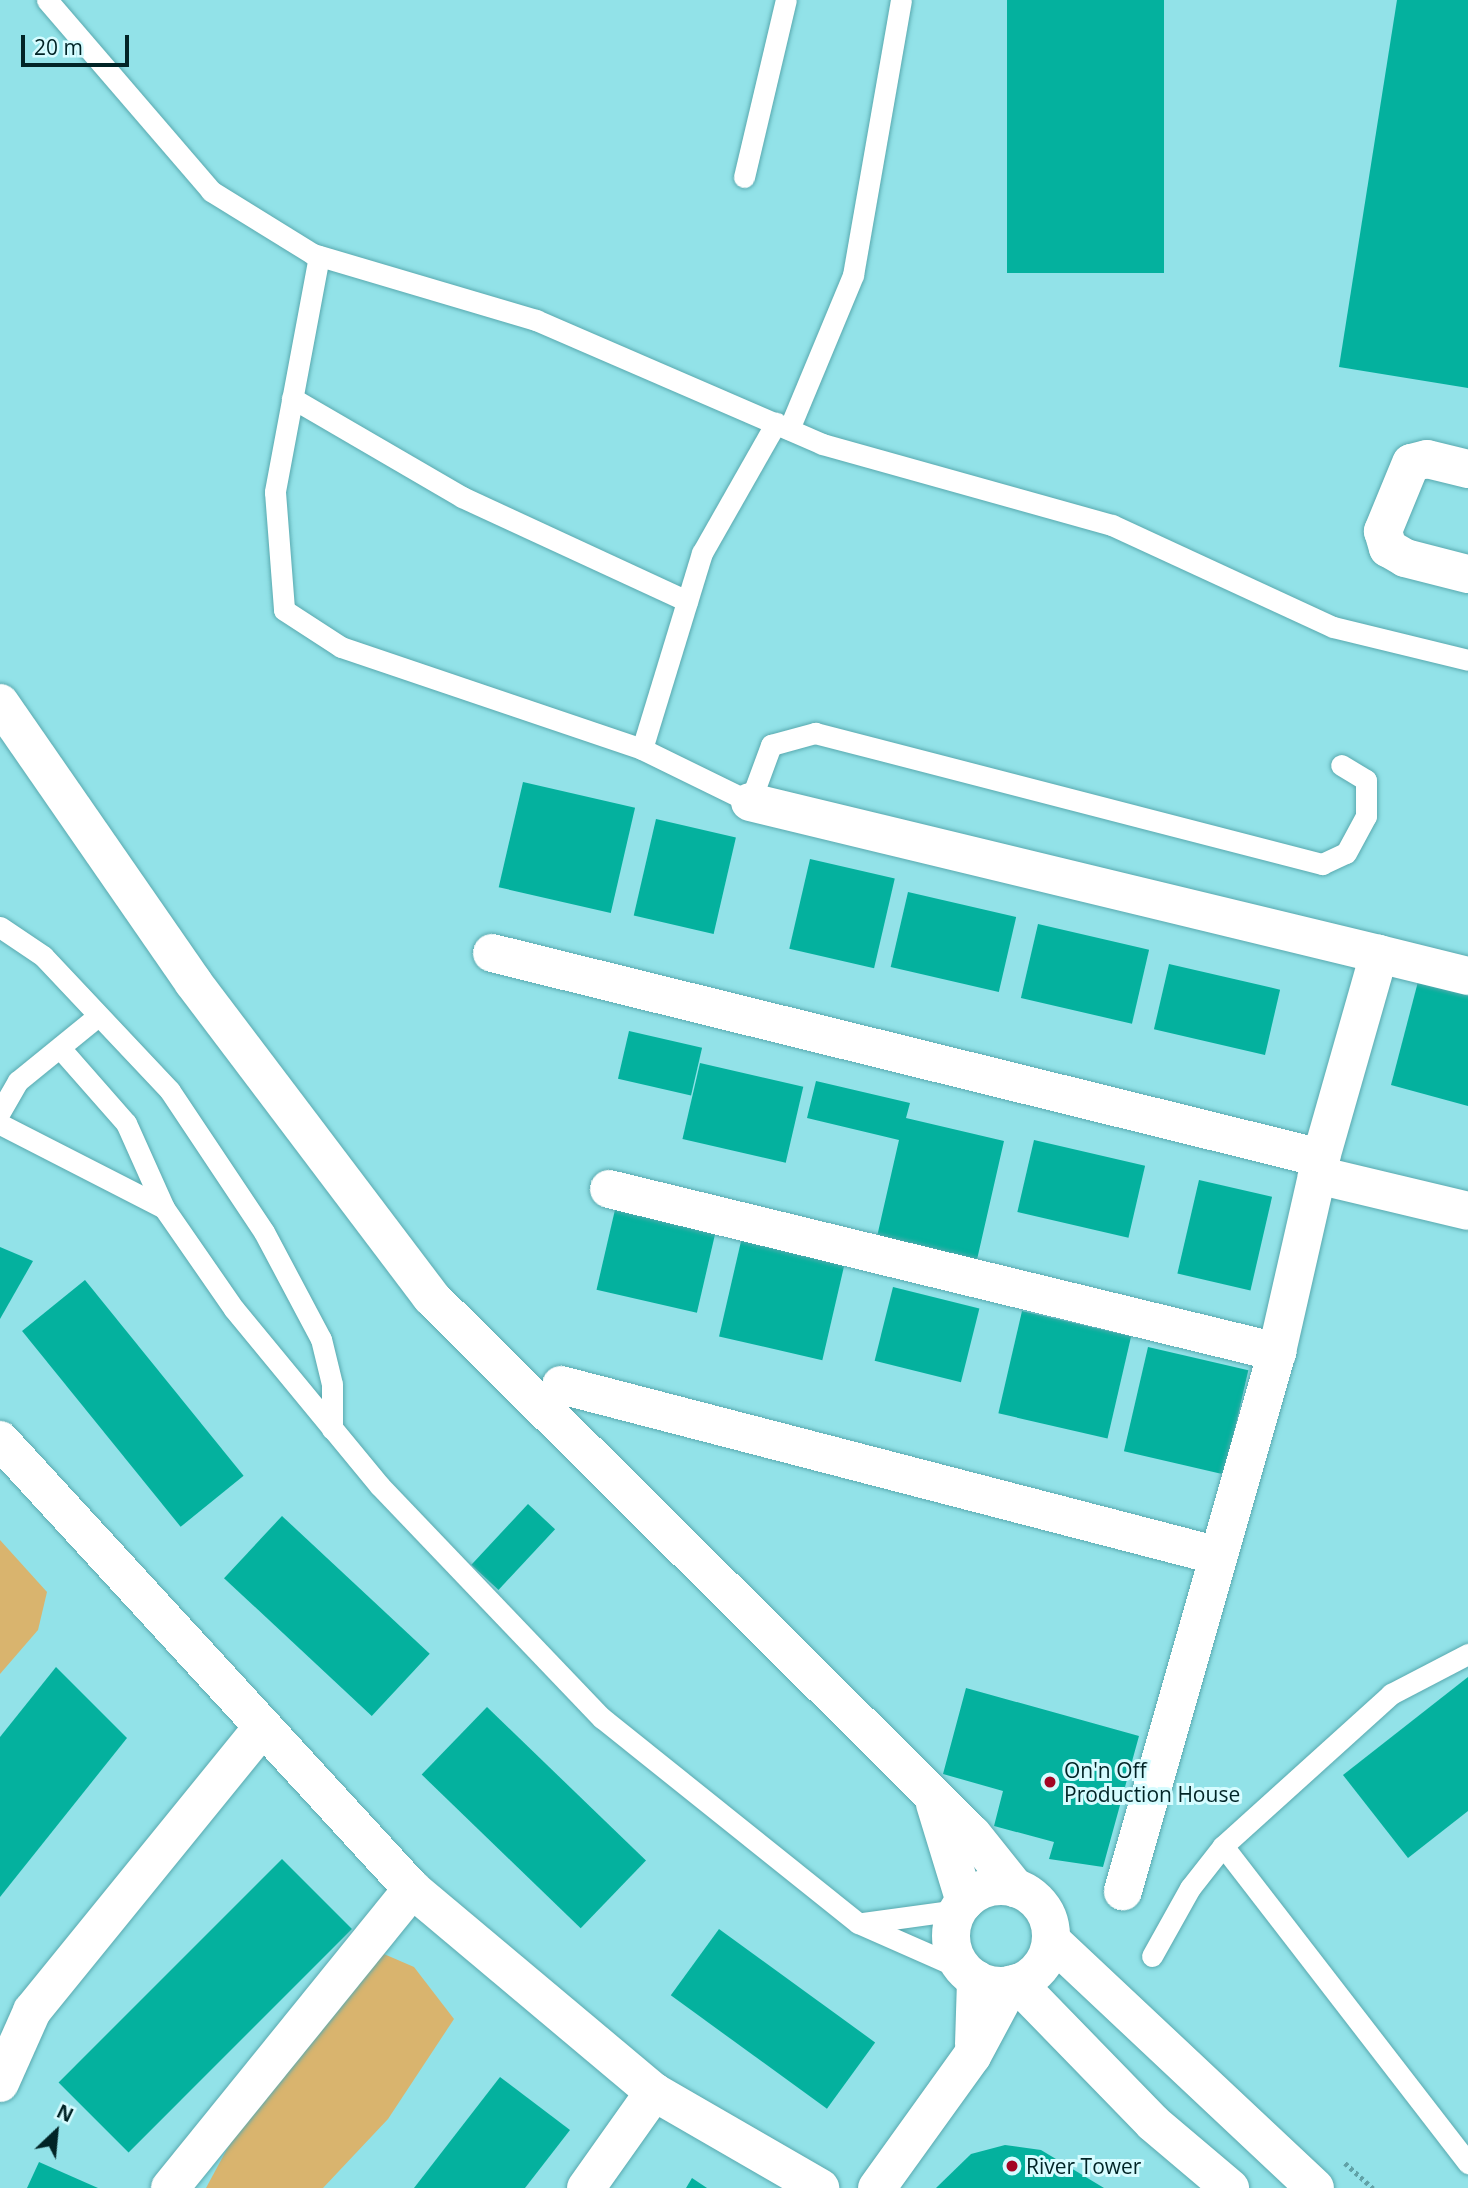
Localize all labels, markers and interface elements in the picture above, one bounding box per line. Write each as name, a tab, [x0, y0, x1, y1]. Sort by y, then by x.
scale bar	[24, 21, 133, 65]
text: 20 m	[34, 33, 83, 61]
place label: On'n Off Production House	[1064, 1757, 1240, 1807]
marker: On'n Off Production House	[1042, 1774, 1058, 1790]
north arrow	[21, 2097, 91, 2167]
text: N	[53, 2098, 78, 2128]
place label: River Tower	[1026, 2153, 1141, 2179]
marker: River Tower	[1004, 2158, 1020, 2174]

